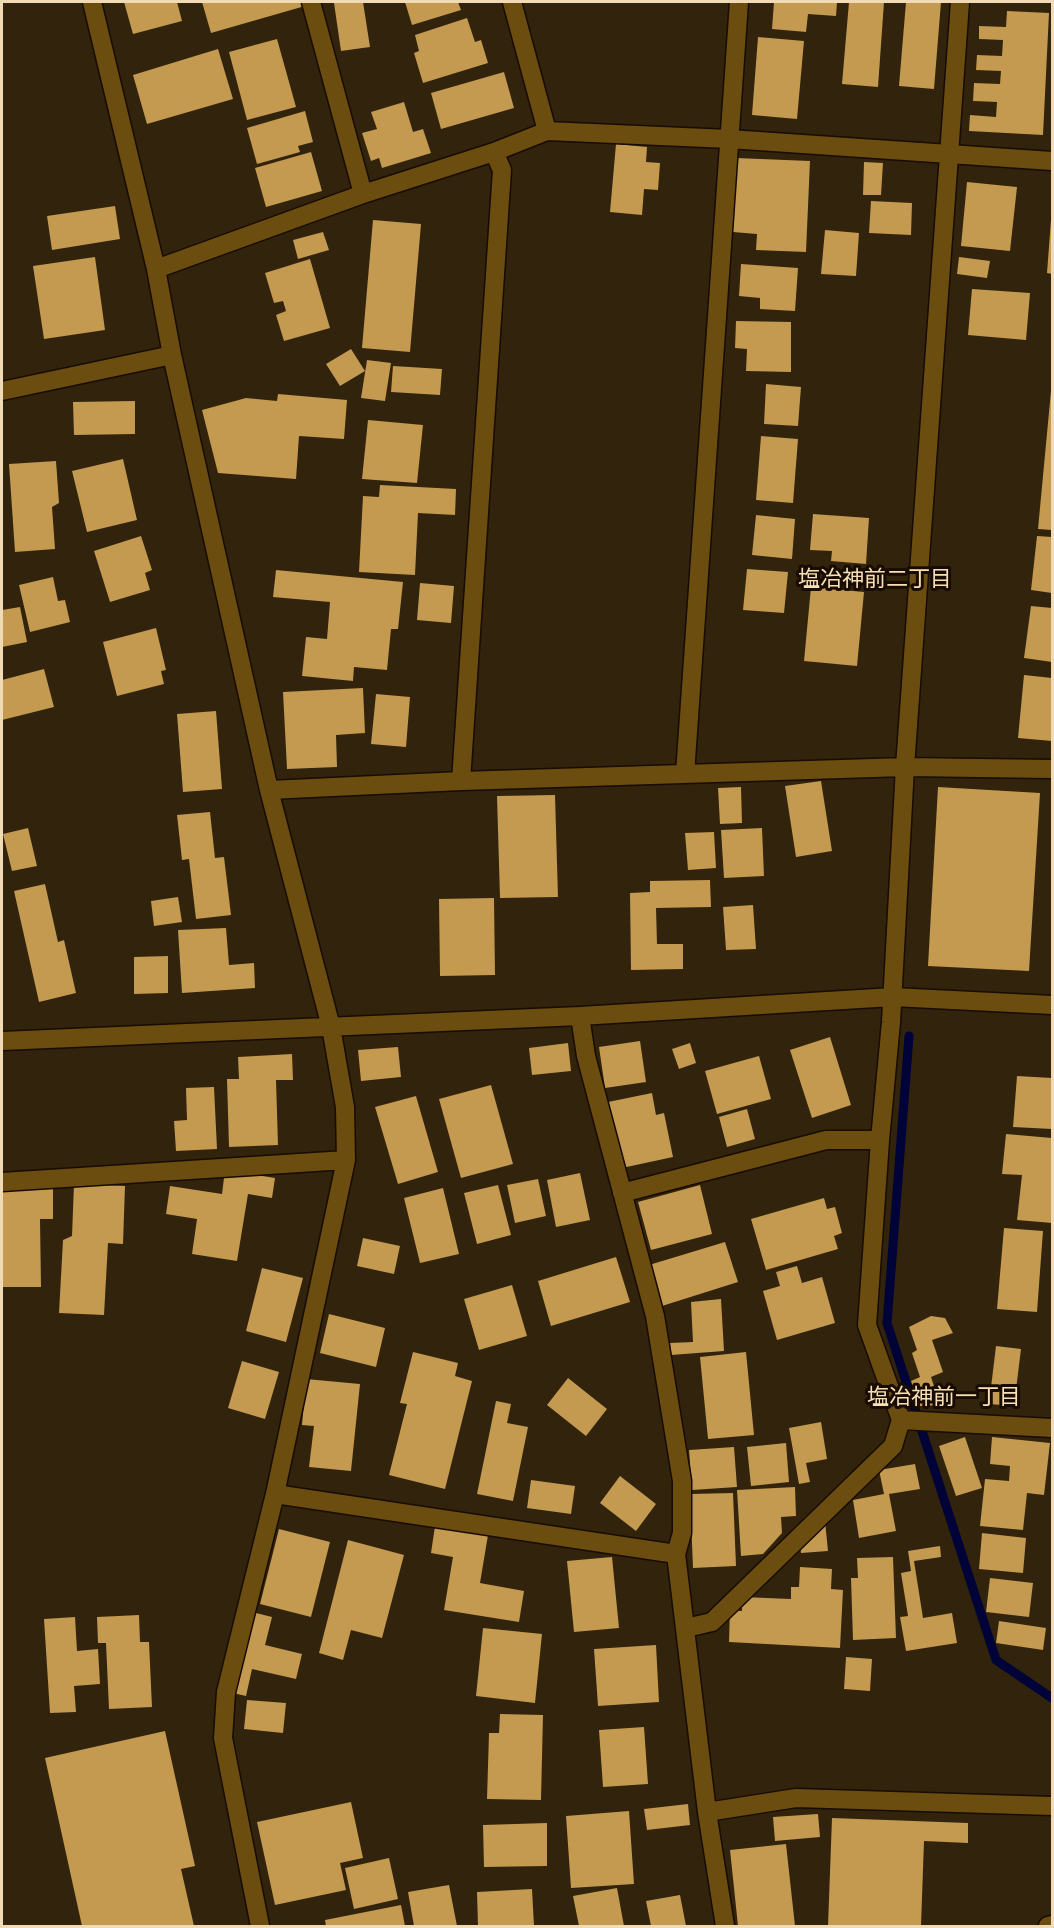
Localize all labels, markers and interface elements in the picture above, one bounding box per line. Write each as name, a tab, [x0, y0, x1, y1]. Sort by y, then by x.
district label: 塩冶神前二丁目	[798, 567, 952, 593]
district label: 塩冶神前一丁目	[867, 1385, 1021, 1411]

